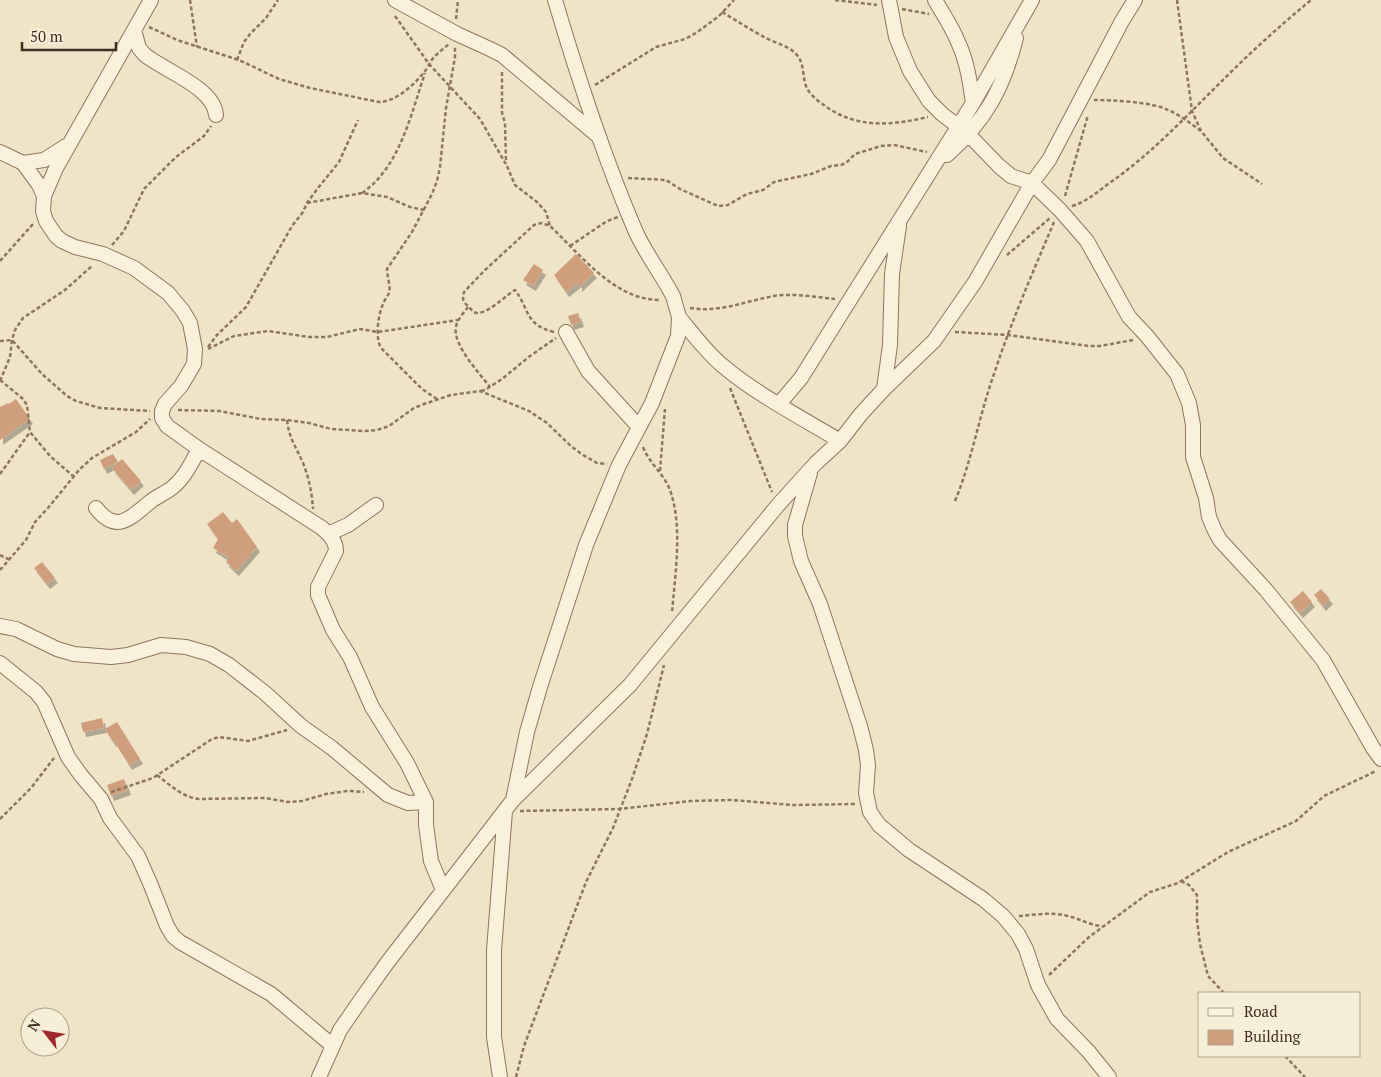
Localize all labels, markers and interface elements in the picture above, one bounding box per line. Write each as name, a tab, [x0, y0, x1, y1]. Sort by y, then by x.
scale bar	[22, 20, 116, 52]
text: 50 m	[30, 26, 63, 46]
legend	[1198, 992, 1361, 1057]
text: Road	[1244, 1001, 1277, 1021]
north arrow	[20, 1007, 70, 1057]
text: N	[23, 1015, 45, 1034]
text: Building	[1244, 1026, 1302, 1046]

